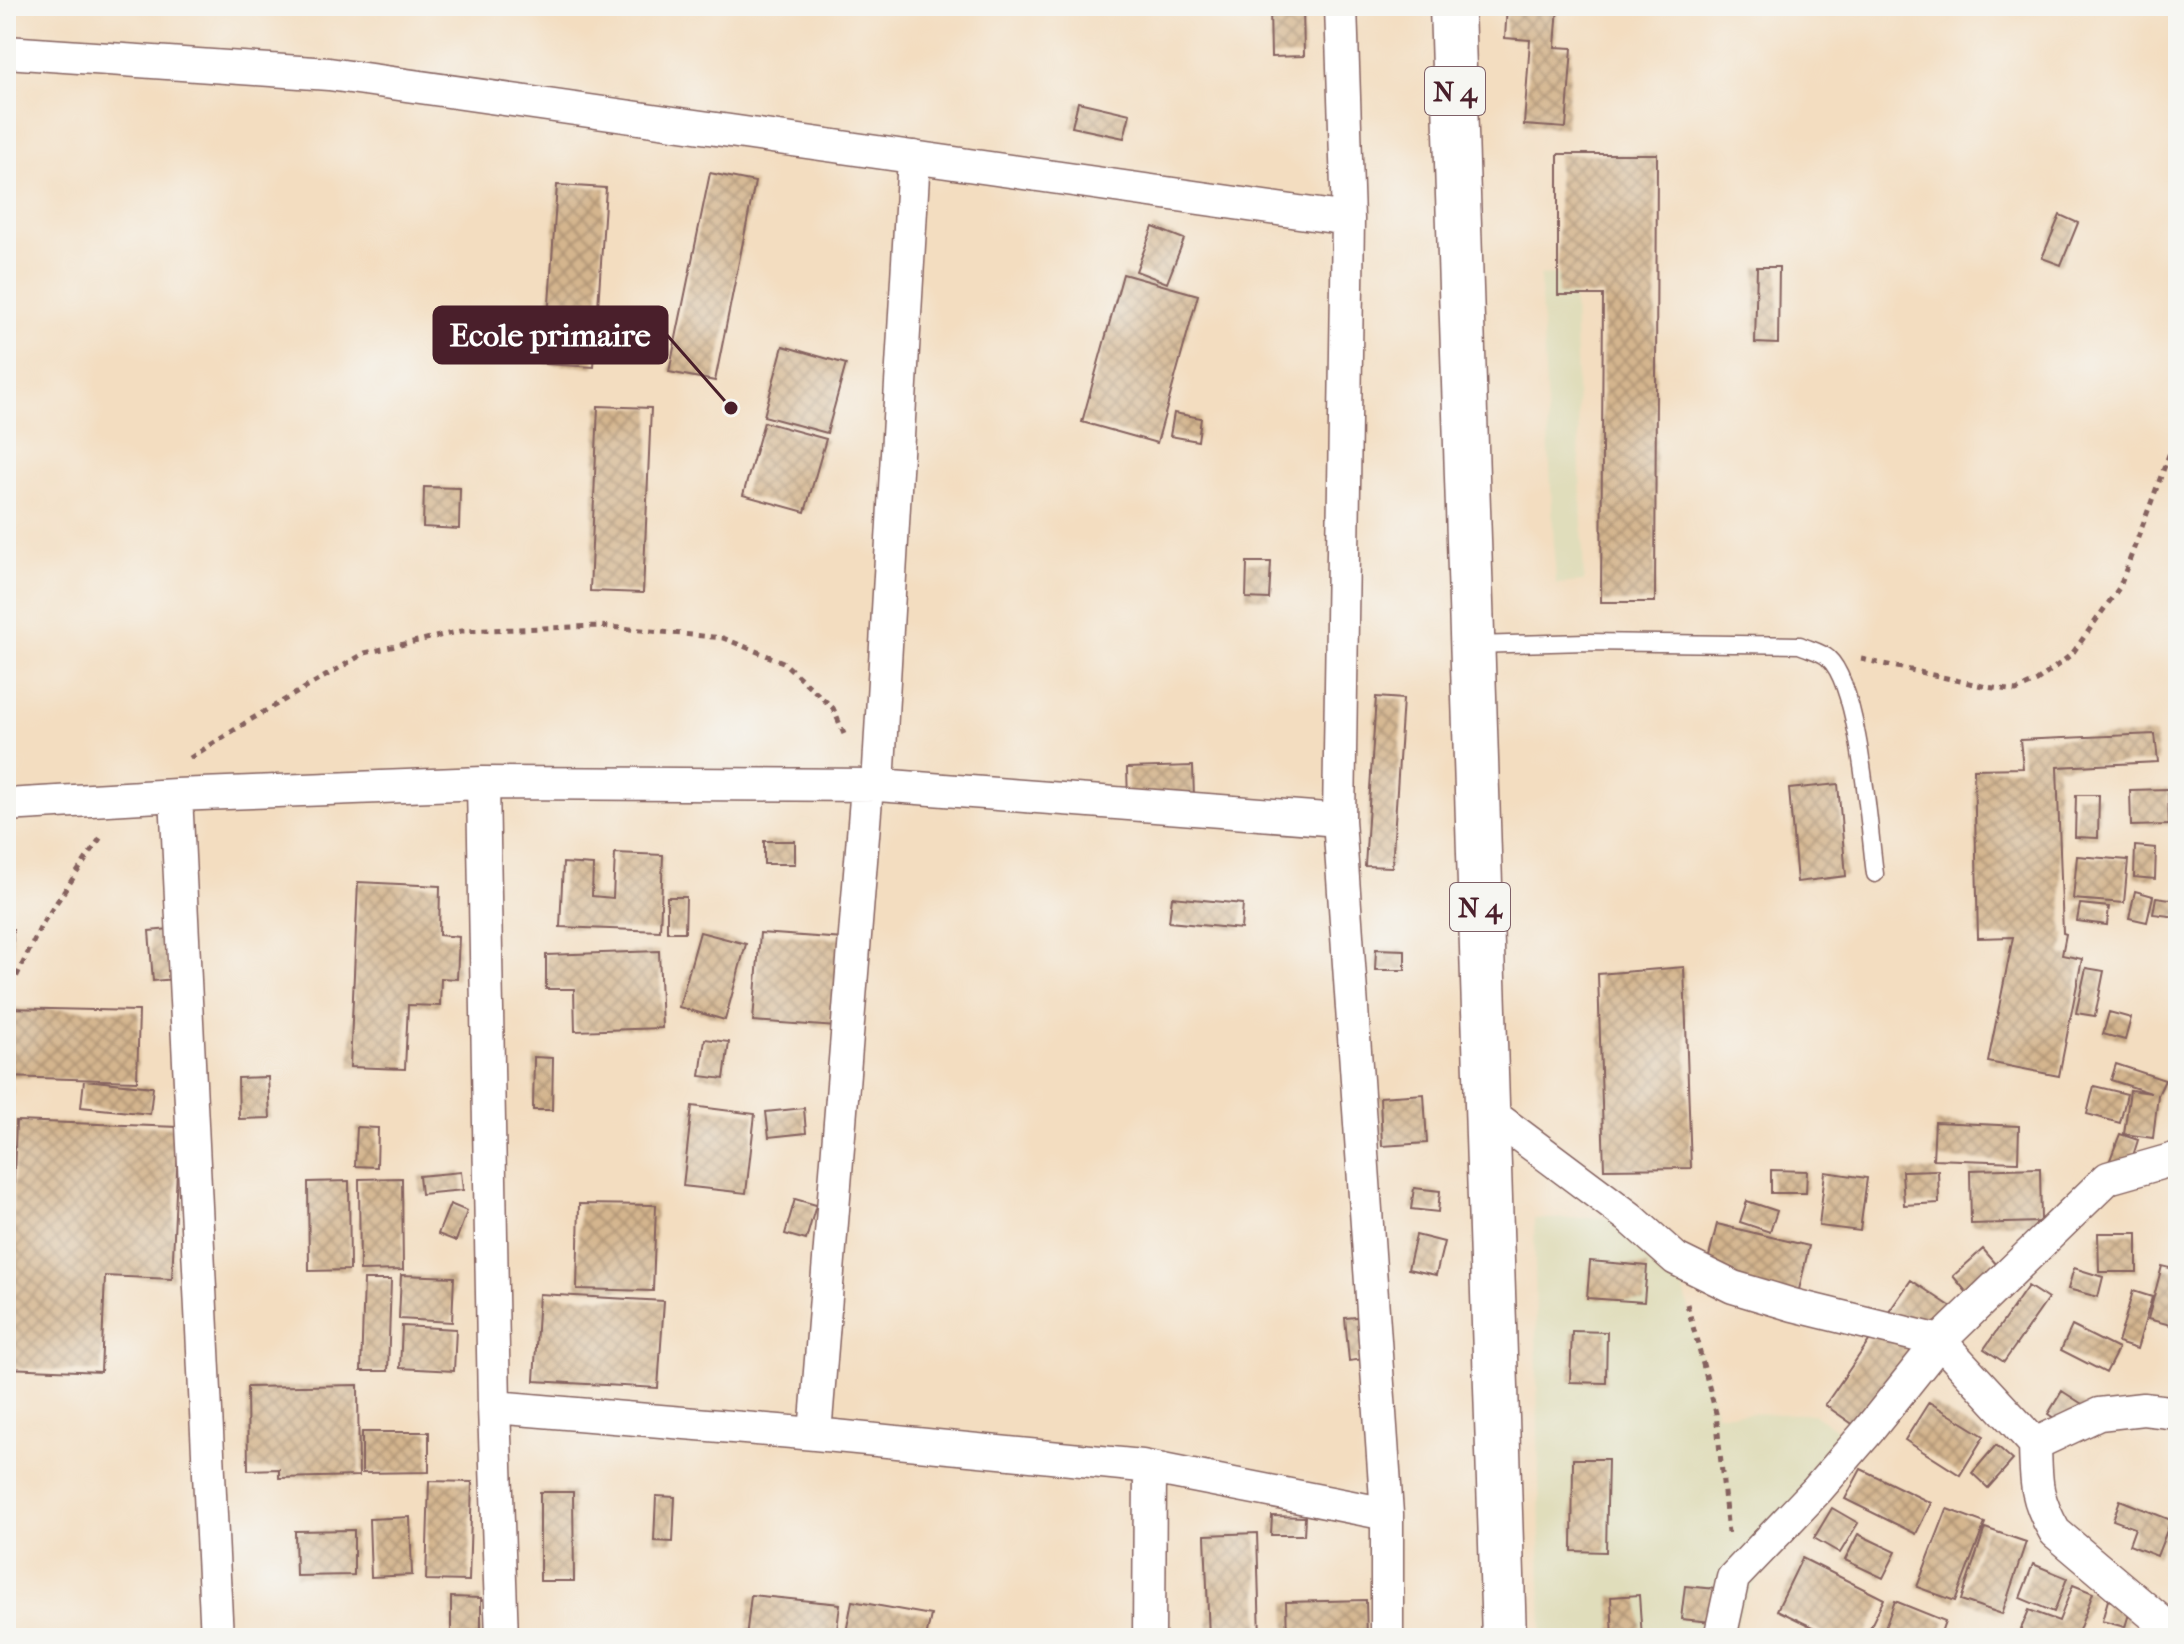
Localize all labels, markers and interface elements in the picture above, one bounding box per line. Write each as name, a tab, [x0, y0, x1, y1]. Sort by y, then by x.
road number: N 4	[1425, 67, 1485, 115]
callout: Ecole primaire	[434, 307, 667, 363]
text: Ecole primaire	[449, 317, 651, 354]
road number: N 4	[1450, 883, 1510, 931]

